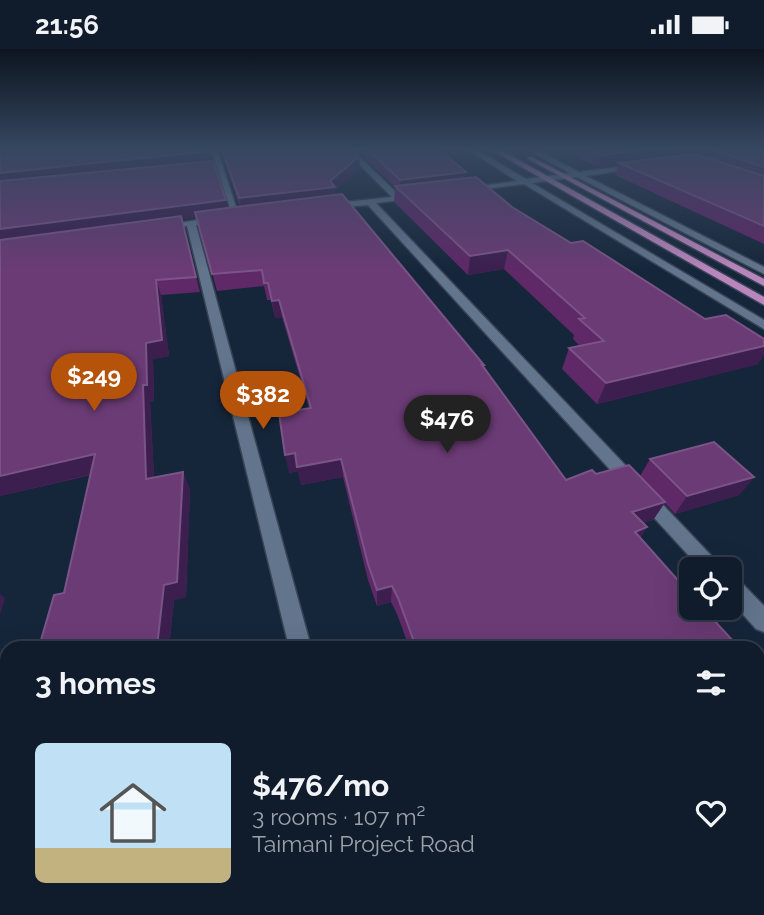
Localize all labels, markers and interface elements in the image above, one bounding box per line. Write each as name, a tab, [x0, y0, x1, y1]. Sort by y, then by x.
text: 21:56	[35, 10, 99, 40]
pin: $249	[53, 353, 135, 413]
text: $249	[67, 362, 121, 389]
pin: $382	[222, 371, 304, 431]
text: $382	[236, 380, 290, 407]
pin: $476	[406, 395, 488, 455]
text: $476	[420, 404, 474, 431]
map controls	[679, 557, 742, 620]
button: locate	[679, 557, 742, 620]
icon: filters	[692, 664, 730, 702]
text: 3 homes	[35, 666, 156, 701]
text: $476/mo	[252, 768, 389, 803]
icon: home	[91, 771, 175, 855]
icon: heart	[692, 794, 730, 832]
text: 3 rooms · 107 m²	[252, 803, 426, 830]
text: Taimani Project Road	[252, 830, 475, 857]

